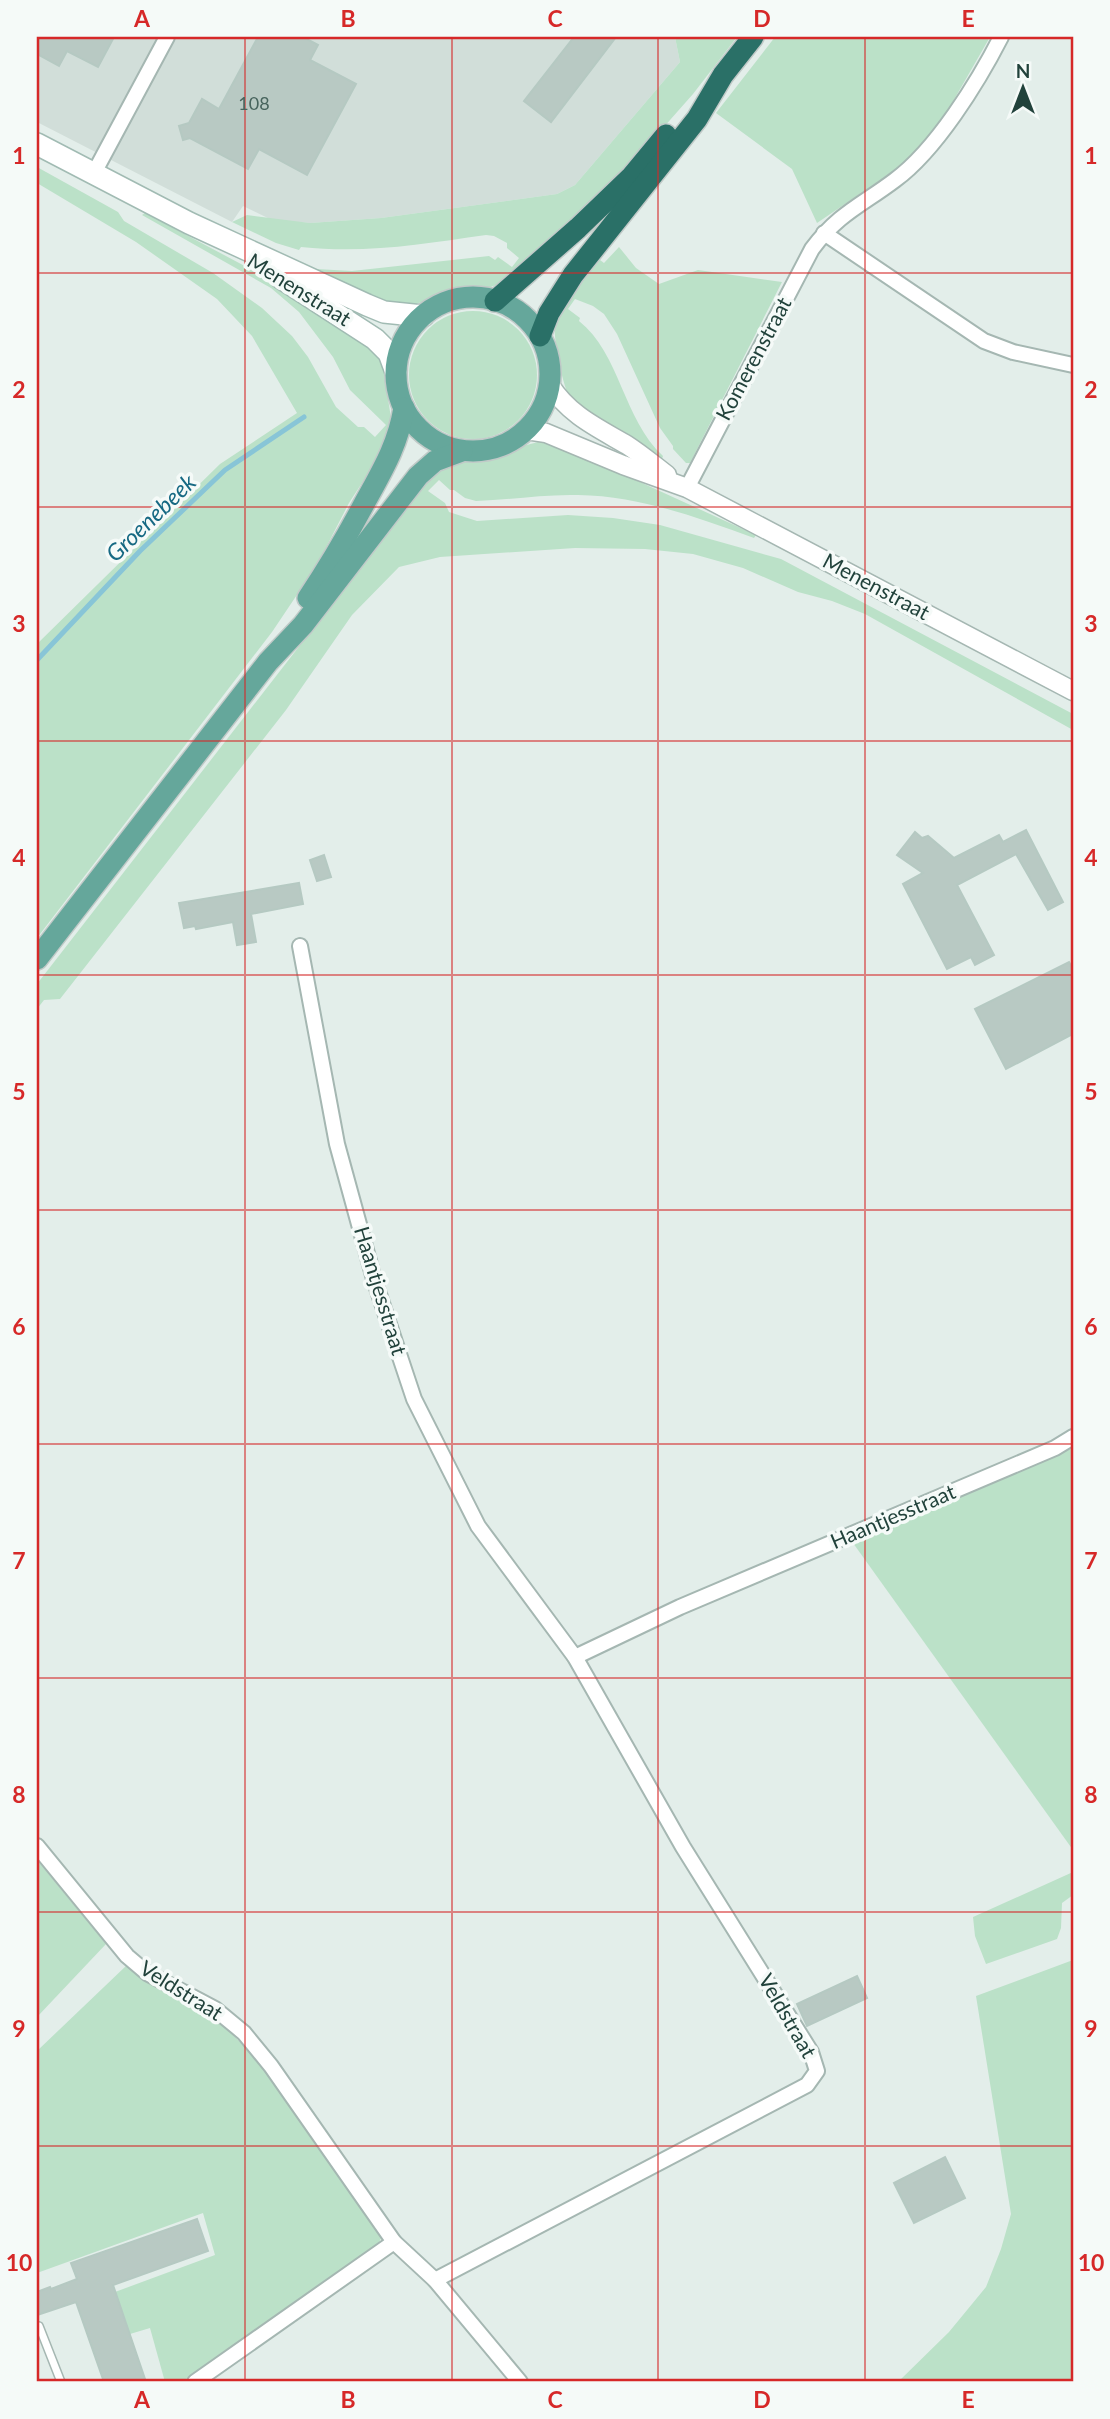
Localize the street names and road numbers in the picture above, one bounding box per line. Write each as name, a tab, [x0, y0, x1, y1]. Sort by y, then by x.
street label: Menenstraat	[243, 247, 356, 331]
street label: Komerenstraat	[710, 292, 796, 424]
street label: Menenstraat	[819, 547, 935, 624]
street label: Haantjesstraat	[350, 1223, 413, 1358]
street label: Haantjesstraat	[826, 1478, 959, 1553]
street label: Veldstraat	[136, 1955, 228, 2025]
street label: Veldstraat	[754, 1969, 823, 2062]

